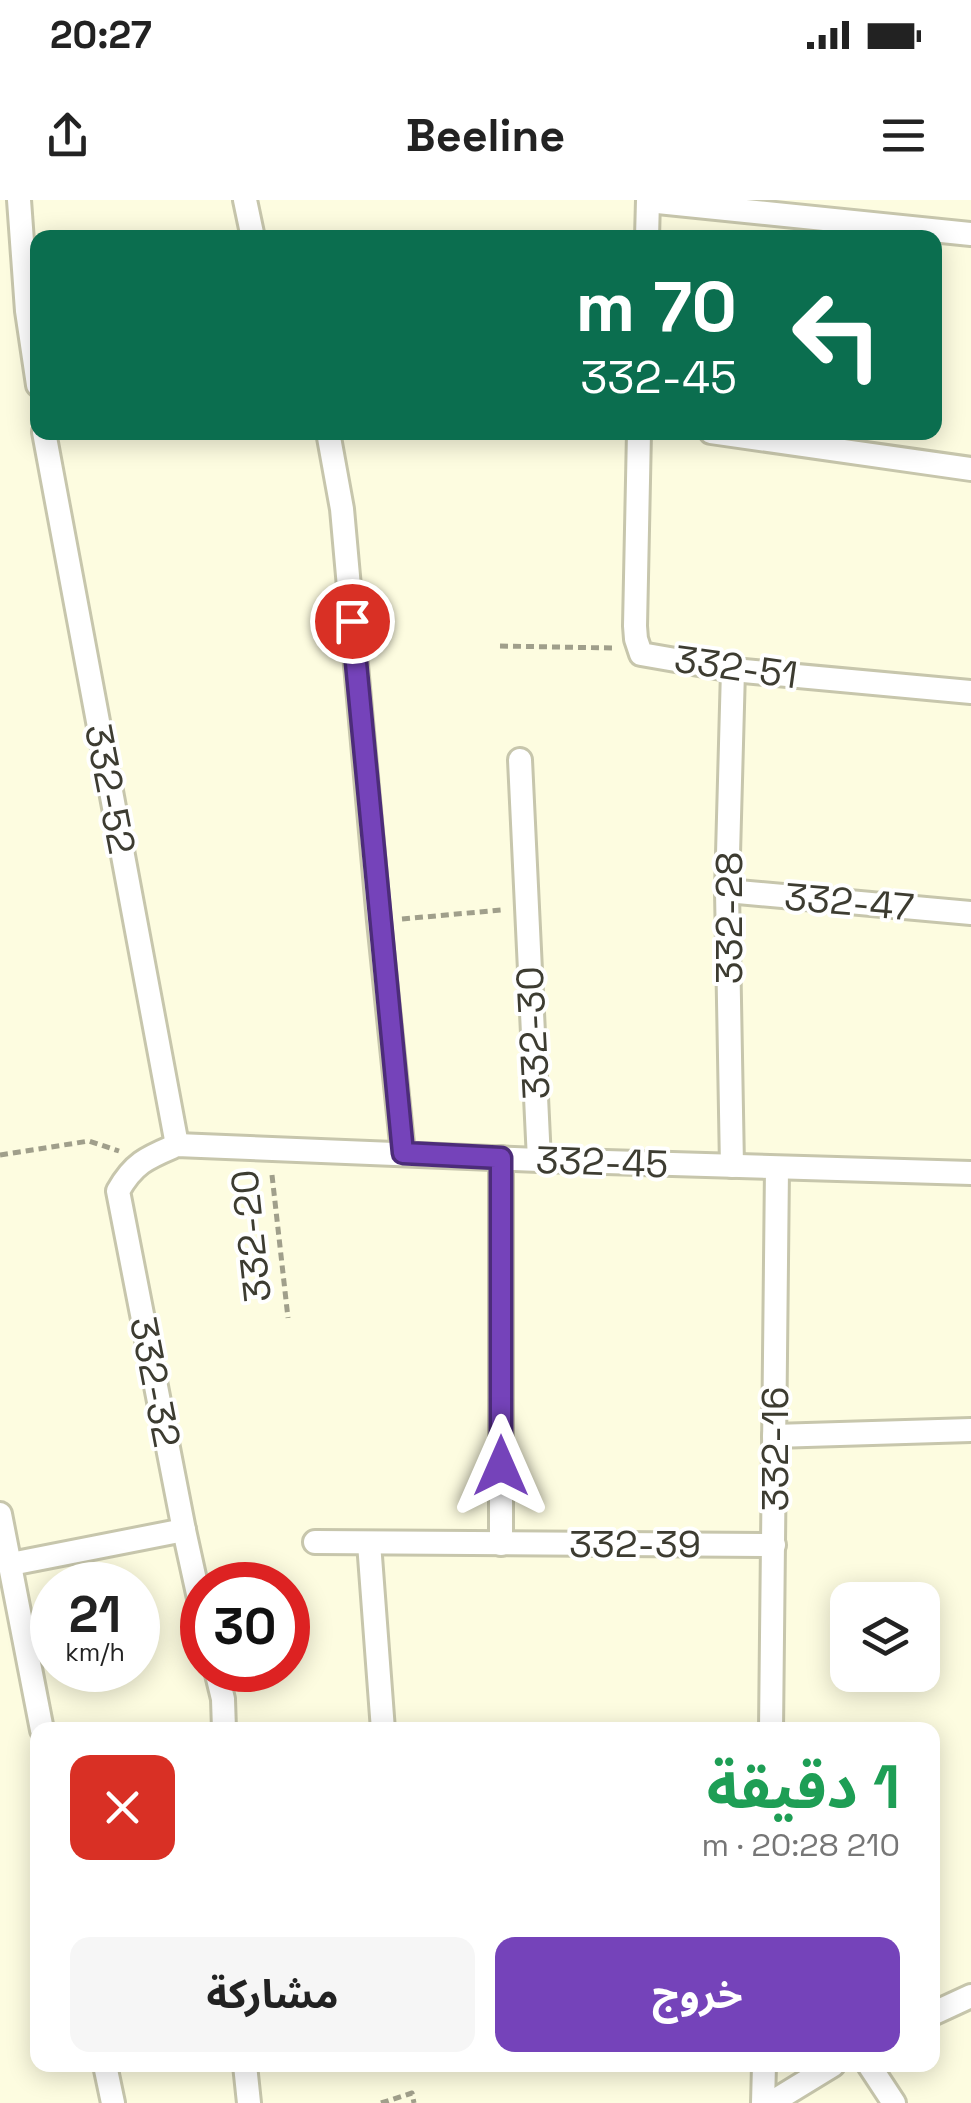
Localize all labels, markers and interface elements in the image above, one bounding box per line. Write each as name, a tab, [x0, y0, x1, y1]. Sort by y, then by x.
text: 20:27	[50, 11, 152, 59]
text: Beeline	[406, 107, 565, 164]
icon: share	[40, 108, 95, 163]
icon: menu	[876, 108, 931, 163]
text: 70 m	[576, 262, 737, 351]
icon: left	[772, 270, 902, 400]
text: 332-45	[580, 349, 737, 406]
pin	[310, 579, 395, 664]
icon: arrive	[325, 594, 380, 649]
street label: 332-51	[671, 635, 801, 699]
street label: 332-52	[74, 720, 146, 858]
street label: 332-28	[705, 852, 753, 984]
street label: 332-47	[782, 872, 916, 932]
street label: 332-30	[506, 965, 560, 1101]
street label: 332-45	[535, 1136, 669, 1188]
street label: 332-20	[220, 1167, 282, 1305]
street label: 332-32	[119, 1313, 191, 1451]
street label: 332-16	[751, 1386, 799, 1512]
position arrow	[449, 1414, 553, 1518]
street label: 332-39	[569, 1520, 701, 1568]
speed limit sign: 30	[180, 1562, 310, 1692]
map controls	[830, 1582, 940, 1692]
button: layers	[830, 1582, 940, 1692]
text: 21	[69, 1583, 121, 1647]
text: km/h	[65, 1636, 125, 1668]
text: 1 دقيقة	[707, 1749, 900, 1826]
button: close	[70, 1755, 175, 1860]
text: 210 m · 20:28	[701, 1825, 900, 1865]
button: مشاركة	[70, 1937, 475, 2052]
button: خروج	[495, 1937, 900, 2052]

